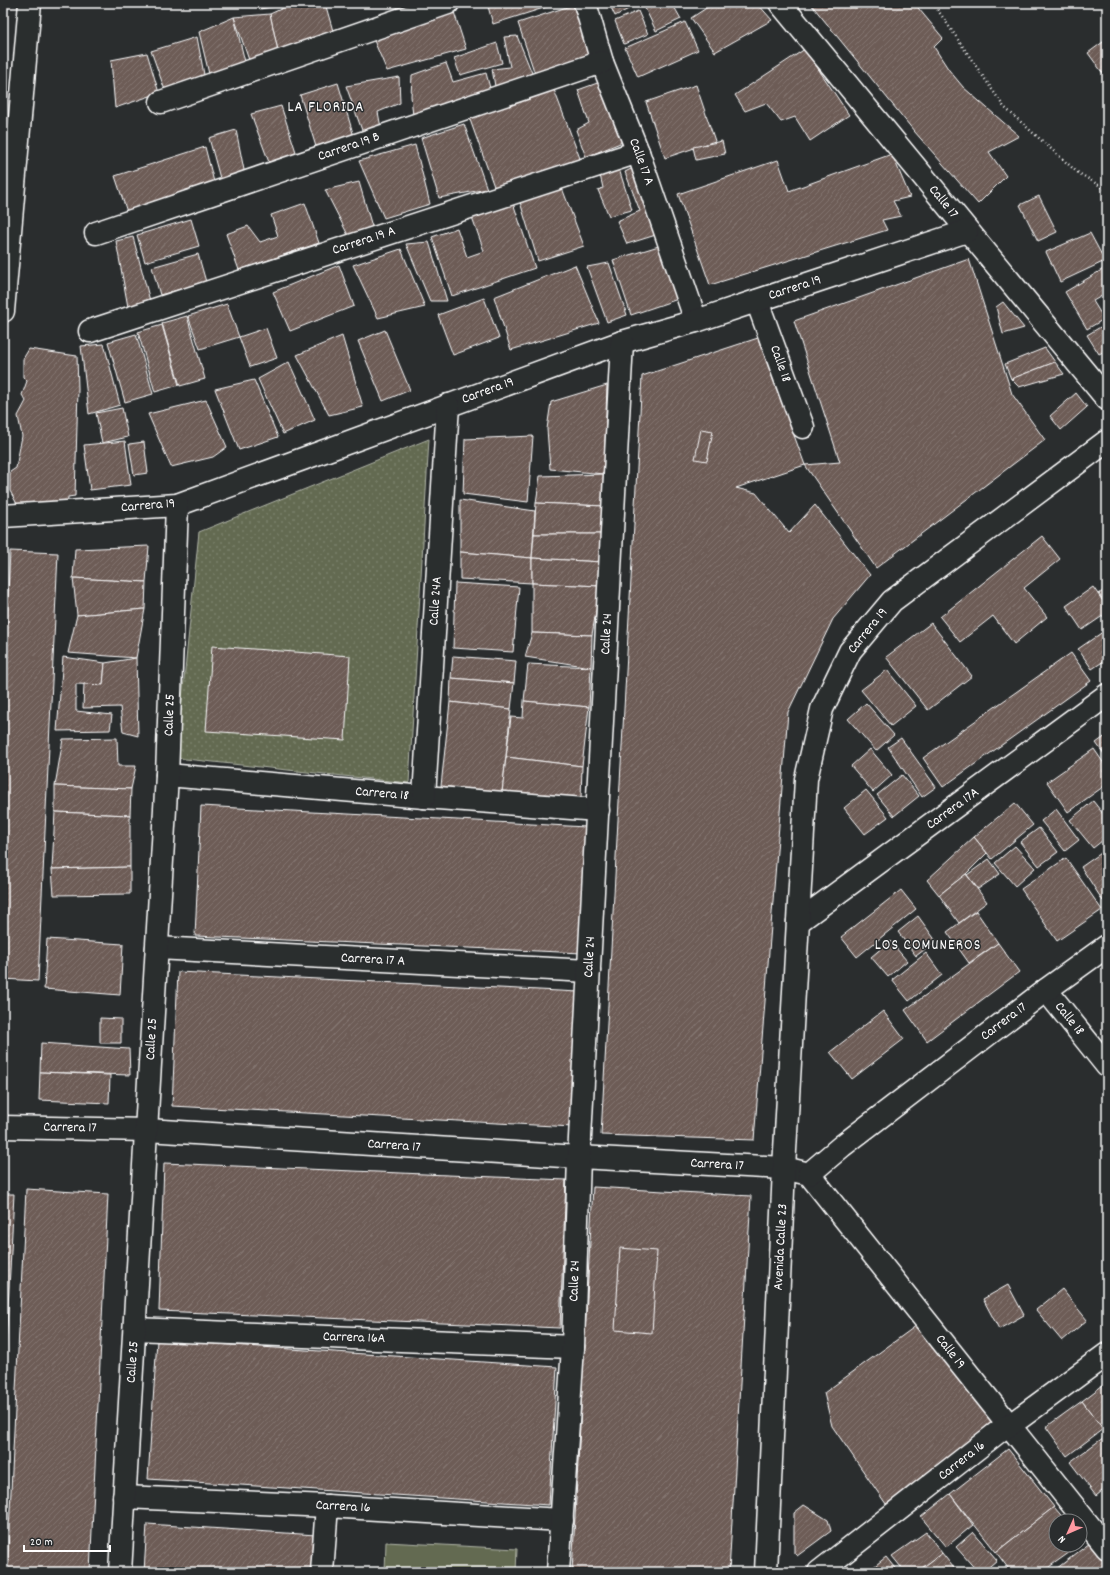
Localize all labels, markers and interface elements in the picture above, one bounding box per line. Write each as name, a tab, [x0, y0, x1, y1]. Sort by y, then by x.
district label: LA FLORIDA	[287, 97, 365, 119]
street label: Carrera 19 B	[315, 127, 383, 167]
street label: Calle 17 A	[623, 136, 659, 189]
street label: Calle 17	[923, 181, 963, 223]
street label: Carrera 19 A	[330, 221, 398, 261]
street label: Carrera 19	[766, 270, 824, 306]
street label: Calle 18	[764, 343, 796, 386]
street label: Carrera 19	[459, 372, 517, 410]
street label: Carrera 19	[120, 494, 176, 518]
street label: Calle 24A	[424, 575, 448, 626]
street label: Carrera 19	[843, 604, 893, 658]
street label: Calle 24	[596, 613, 618, 655]
street label: Calle 25	[159, 694, 181, 736]
street label: Carrera 18	[354, 782, 410, 806]
street label: Carrera 17A	[922, 783, 984, 835]
district label: LOS COMUNEROS	[875, 935, 981, 957]
street label: Calle 24	[579, 936, 601, 978]
street label: Carrera 17 A	[340, 948, 406, 972]
street label: Carrera 17	[977, 998, 1031, 1046]
street label: Calle 18	[1049, 998, 1089, 1040]
street label: Calle 25	[141, 1017, 163, 1061]
street label: Carrera 17	[43, 1118, 97, 1138]
street label: Carrera 17	[367, 1134, 421, 1158]
street label: Carrera 17	[690, 1154, 744, 1176]
street label: Avenida Calle 23	[769, 1203, 793, 1291]
street label: Calle 24	[564, 1260, 586, 1302]
street label: Carrera 16A	[322, 1327, 386, 1349]
street label: Calle 19	[930, 1330, 970, 1374]
street label: Calle 25	[122, 1340, 144, 1384]
street label: Carrera 16	[934, 1436, 990, 1486]
street label: Carrera 16	[315, 1496, 371, 1518]
north arrow	[1048, 1513, 1088, 1553]
scale bar	[24, 1527, 110, 1553]
text: N	[1054, 1531, 1070, 1546]
text: 20 m	[30, 1534, 53, 1551]

